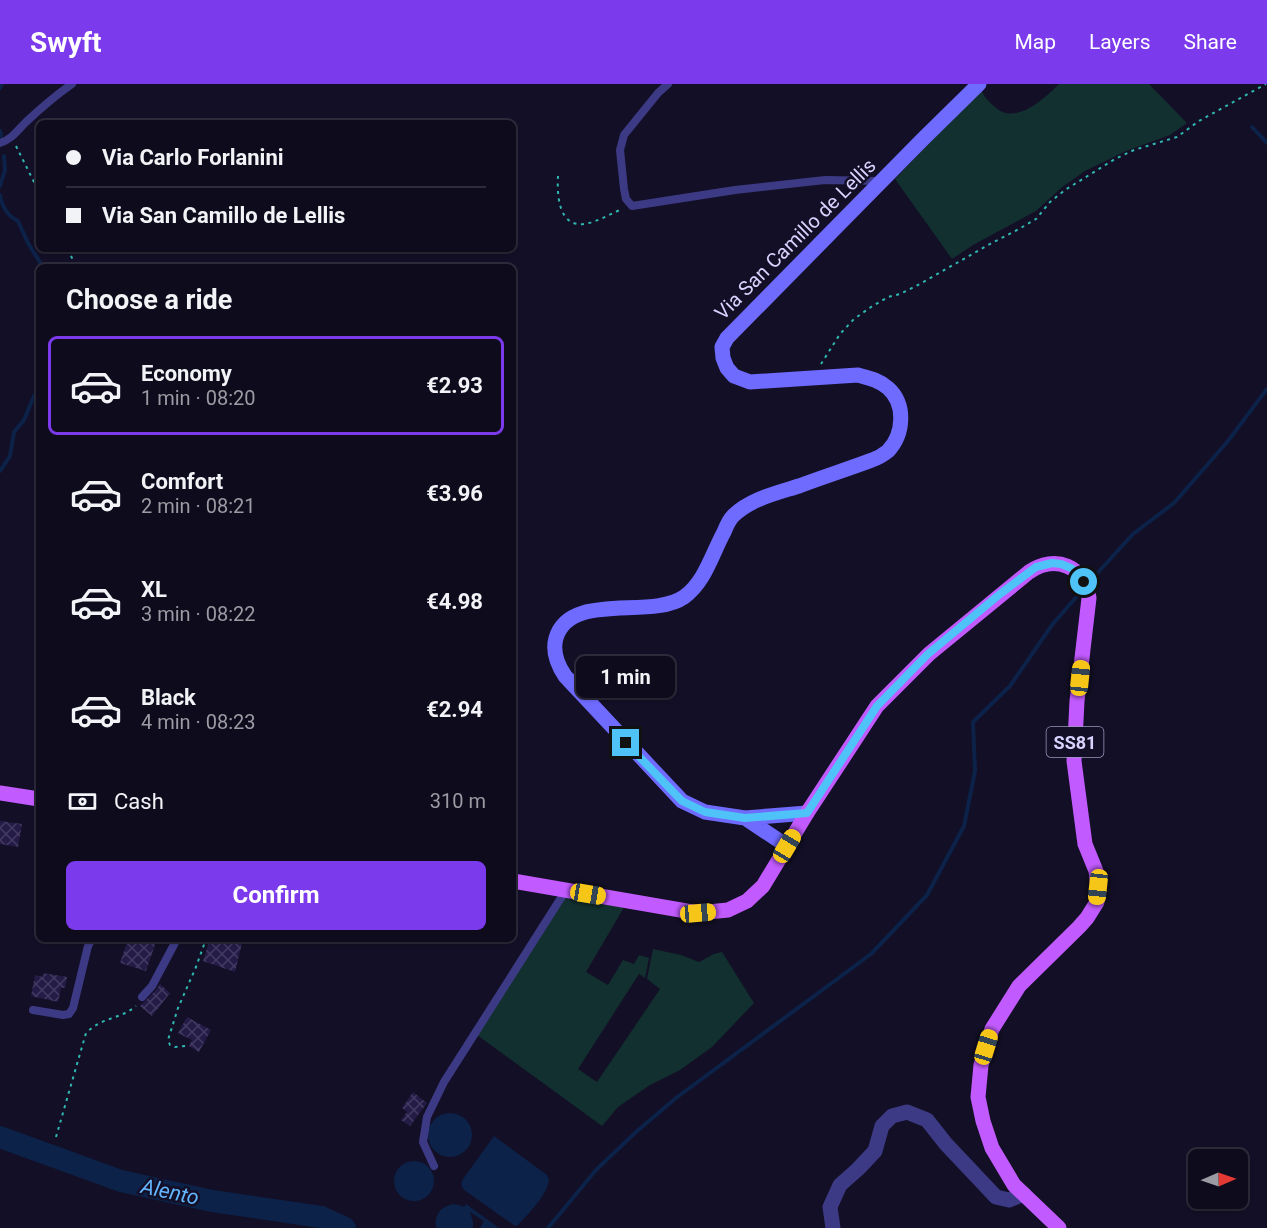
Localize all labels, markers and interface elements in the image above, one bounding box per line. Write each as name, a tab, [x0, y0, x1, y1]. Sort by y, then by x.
text: Swyft	[30, 26, 102, 59]
text: Map	[1014, 30, 1056, 54]
text: Layers	[1089, 30, 1150, 54]
text: Share	[1183, 30, 1237, 54]
text: Via Carlo Forlanini	[102, 145, 284, 170]
street label: Via San Camillo de Lellis	[710, 154, 880, 324]
text: Via San Camillo de Lellis	[102, 203, 345, 228]
text: Choose a ride	[66, 284, 232, 316]
icon: car	[69, 359, 123, 413]
text: Economy	[141, 361, 232, 386]
text: €2.93	[426, 373, 483, 398]
text: 1 min · 08:20	[141, 386, 256, 410]
icon: car	[69, 467, 123, 521]
text: Comfort	[141, 469, 223, 494]
text: €3.96	[426, 481, 483, 506]
text: 2 min · 08:21	[141, 494, 256, 518]
route start	[1070, 568, 1097, 595]
icon: car	[69, 575, 123, 629]
text: XL	[141, 577, 167, 602]
text: €4.98	[426, 589, 483, 614]
text: 3 min · 08:22	[141, 602, 256, 626]
callout: 1 min	[576, 656, 676, 698]
car	[1069, 659, 1091, 697]
text: 1 min	[600, 665, 651, 689]
icon: car	[69, 683, 123, 737]
text: Black	[141, 685, 196, 710]
text: €2.94	[426, 697, 483, 722]
text: 4 min · 08:23	[141, 710, 256, 734]
road number: SS81	[1046, 727, 1104, 757]
route end	[612, 729, 639, 756]
icon: cash	[66, 785, 99, 818]
text: Cash	[114, 789, 164, 814]
text: 310 m	[430, 789, 486, 813]
car	[770, 826, 804, 866]
button: Confirm	[66, 861, 486, 930]
car	[1087, 868, 1109, 906]
car	[569, 882, 607, 906]
car	[679, 902, 717, 924]
car	[972, 1027, 1000, 1067]
north arrow	[1188, 1149, 1248, 1209]
map controls	[1188, 1149, 1248, 1209]
water label: Alento	[138, 1174, 201, 1210]

